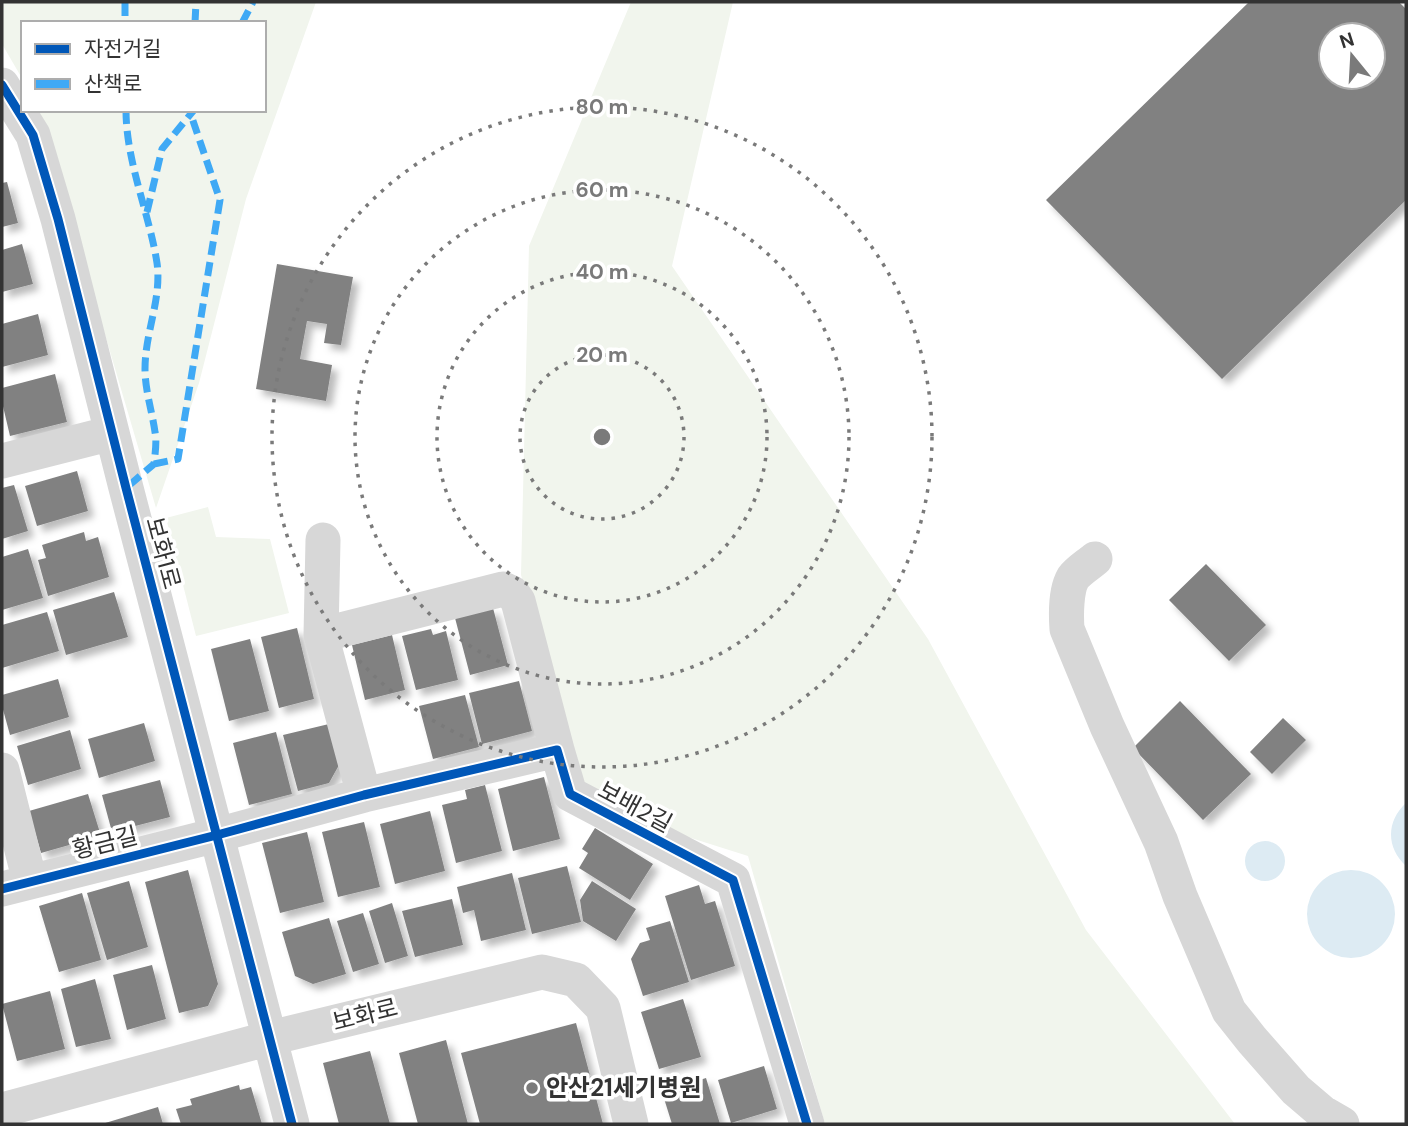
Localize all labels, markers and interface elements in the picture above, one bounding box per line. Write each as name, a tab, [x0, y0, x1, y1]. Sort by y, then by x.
legend	[21, 21, 266, 112]
north arrow	[1317, 21, 1387, 91]
text: N	[1336, 26, 1357, 54]
text: 자전거길	[84, 35, 161, 63]
text: 산책로	[84, 70, 142, 98]
text: 80 m	[576, 93, 628, 121]
text: 60 m	[576, 176, 628, 204]
text: 40 m	[575, 258, 629, 286]
text: 20 m	[576, 341, 628, 369]
centre of rings	[590, 425, 614, 449]
street label: 보화1로	[139, 513, 188, 592]
street label: 보배2길	[593, 774, 678, 839]
street label: 황금길	[69, 819, 141, 866]
street label: 보화로	[329, 991, 401, 1038]
place label: 안산21세기병원	[546, 1072, 701, 1103]
marker: 안산21세기병원	[524, 1080, 540, 1096]

